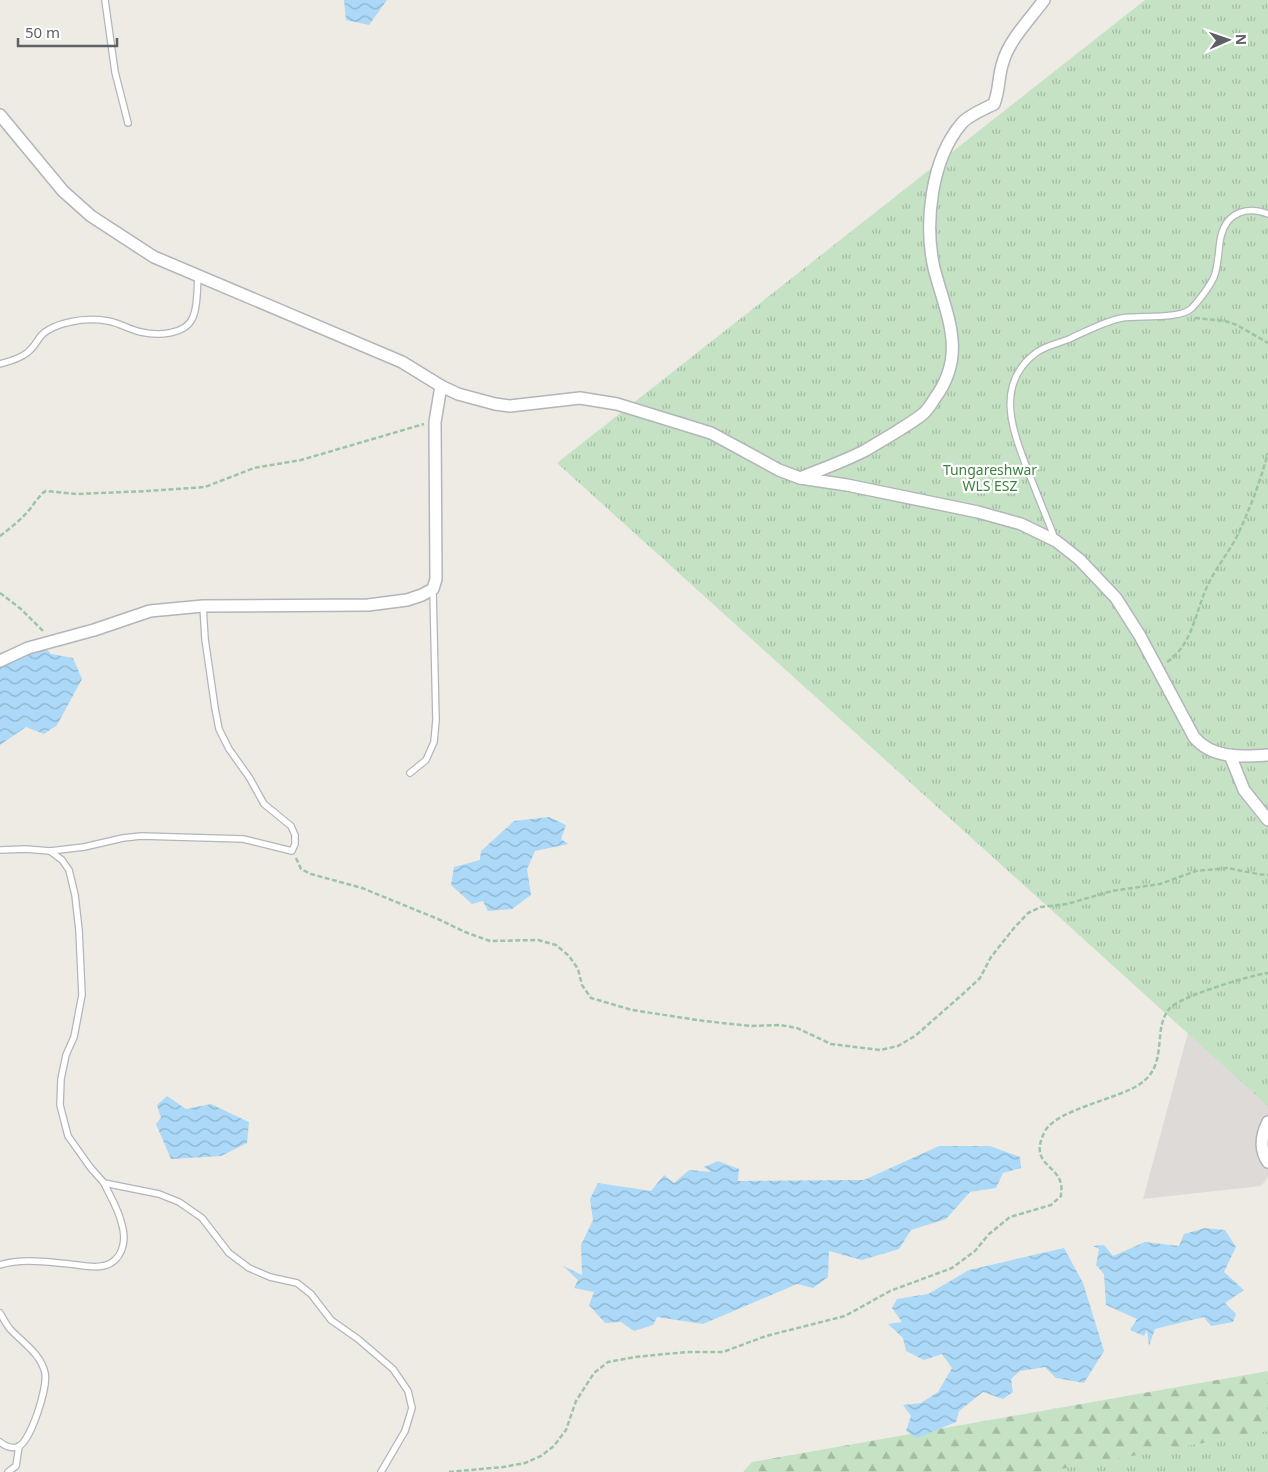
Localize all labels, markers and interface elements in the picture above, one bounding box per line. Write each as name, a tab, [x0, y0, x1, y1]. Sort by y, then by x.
scale bar	[18, 15, 116, 47]
north arrow	[1203, 15, 1253, 65]
text: 50 m	[25, 22, 60, 42]
text: N	[1232, 34, 1251, 46]
park label: Tungareshwar WLS ESZ	[943, 460, 1037, 495]

